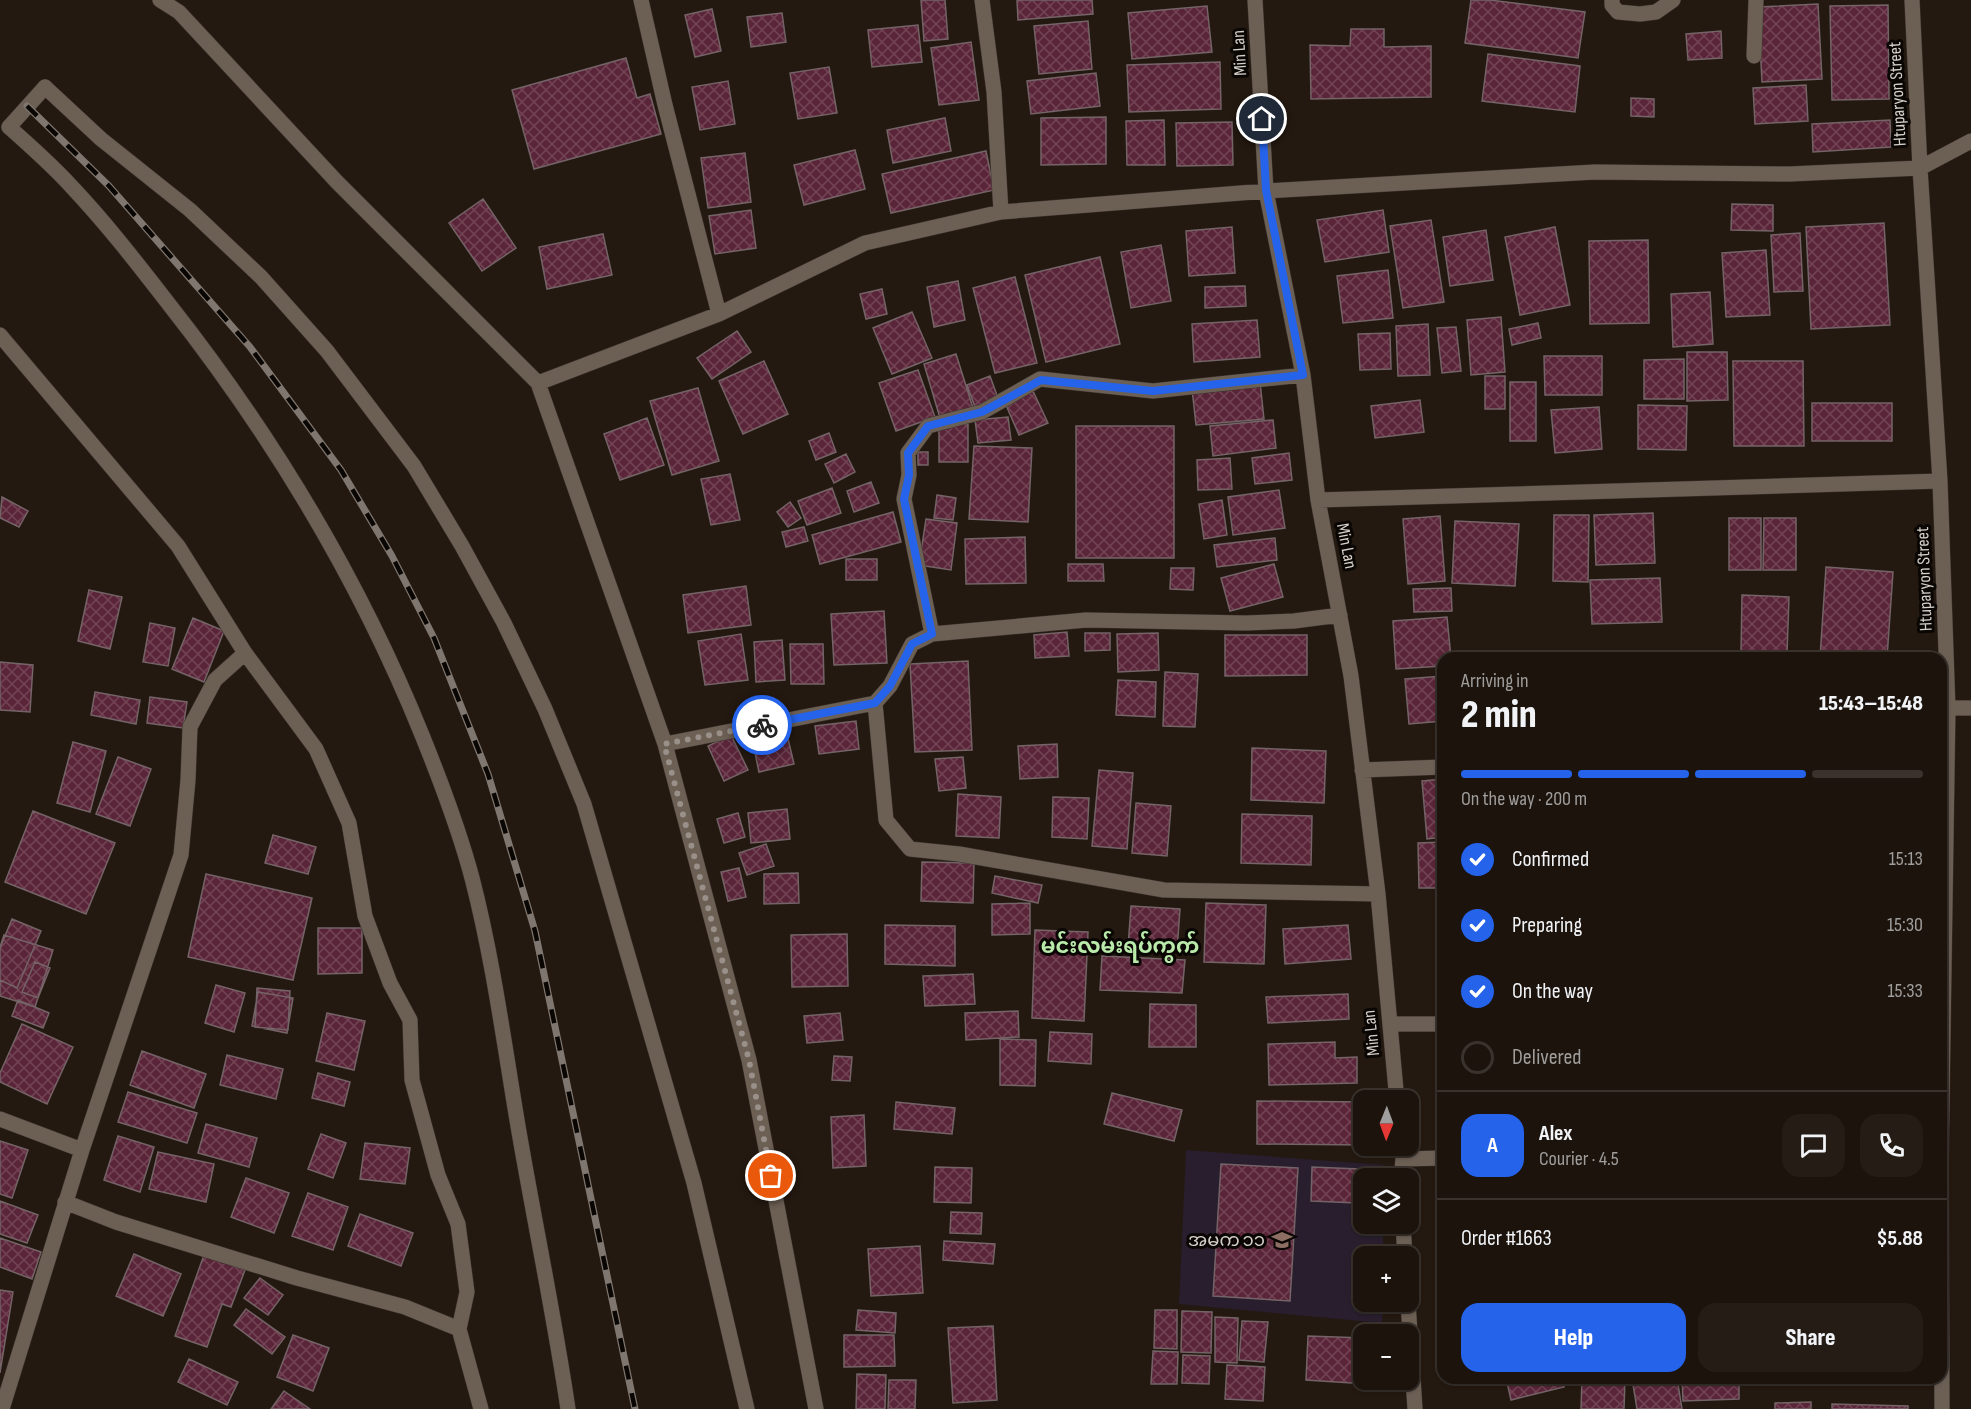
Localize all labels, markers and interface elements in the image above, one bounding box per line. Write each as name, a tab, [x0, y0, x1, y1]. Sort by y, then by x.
street label: Min Lan	[1228, 30, 1251, 76]
street label: Htuparyon Street	[1884, 41, 1911, 147]
pin	[1236, 93, 1287, 144]
icon: home	[1245, 102, 1278, 135]
street label: Min Lan	[1332, 522, 1361, 571]
street label: Htuparyon Street	[1912, 526, 1937, 632]
text: Arriving in	[1461, 669, 1529, 693]
text: 15:43–15:48	[1819, 690, 1923, 717]
text: 2 min	[1461, 692, 1537, 739]
courier	[732, 695, 792, 755]
icon: bike	[746, 709, 779, 742]
text: On the way · 200 m	[1461, 787, 1587, 811]
icon: check	[1461, 843, 1494, 876]
text: Confirmed	[1512, 846, 1589, 873]
text: 15:13	[1889, 847, 1923, 871]
icon: check	[1461, 909, 1494, 942]
text: Preparing	[1512, 912, 1582, 939]
text: 15:30	[1887, 913, 1923, 937]
district label: မင်းလမ်းရပ်ကွက်	[1041, 930, 1199, 963]
icon: check	[1461, 975, 1494, 1008]
text: On the way	[1512, 978, 1593, 1005]
text: 15:33	[1887, 979, 1923, 1003]
street label: Min Lan	[1359, 1009, 1384, 1057]
text: Delivered	[1512, 1044, 1581, 1071]
north arrow	[1353, 1090, 1419, 1156]
map controls	[1353, 1090, 1419, 1390]
button: chat	[1782, 1114, 1845, 1177]
button: phone	[1860, 1114, 1923, 1177]
text: Alex	[1539, 1120, 1572, 1147]
text: A	[1487, 1132, 1498, 1159]
text: Courier · 4.5	[1539, 1147, 1619, 1171]
pin	[745, 1150, 796, 1201]
icon: bag	[754, 1159, 787, 1192]
button: layers	[1353, 1168, 1419, 1234]
text: Order #1663	[1461, 1225, 1552, 1252]
text: $5.88	[1876, 1225, 1923, 1252]
school or university icon: အမက ၁၁	[1270, 1228, 1294, 1252]
place label: အမက ၁၁	[1188, 1230, 1265, 1251]
button: +	[1353, 1246, 1419, 1312]
button: Help	[1461, 1303, 1686, 1372]
button: Share	[1698, 1303, 1923, 1372]
button: −	[1353, 1324, 1419, 1390]

